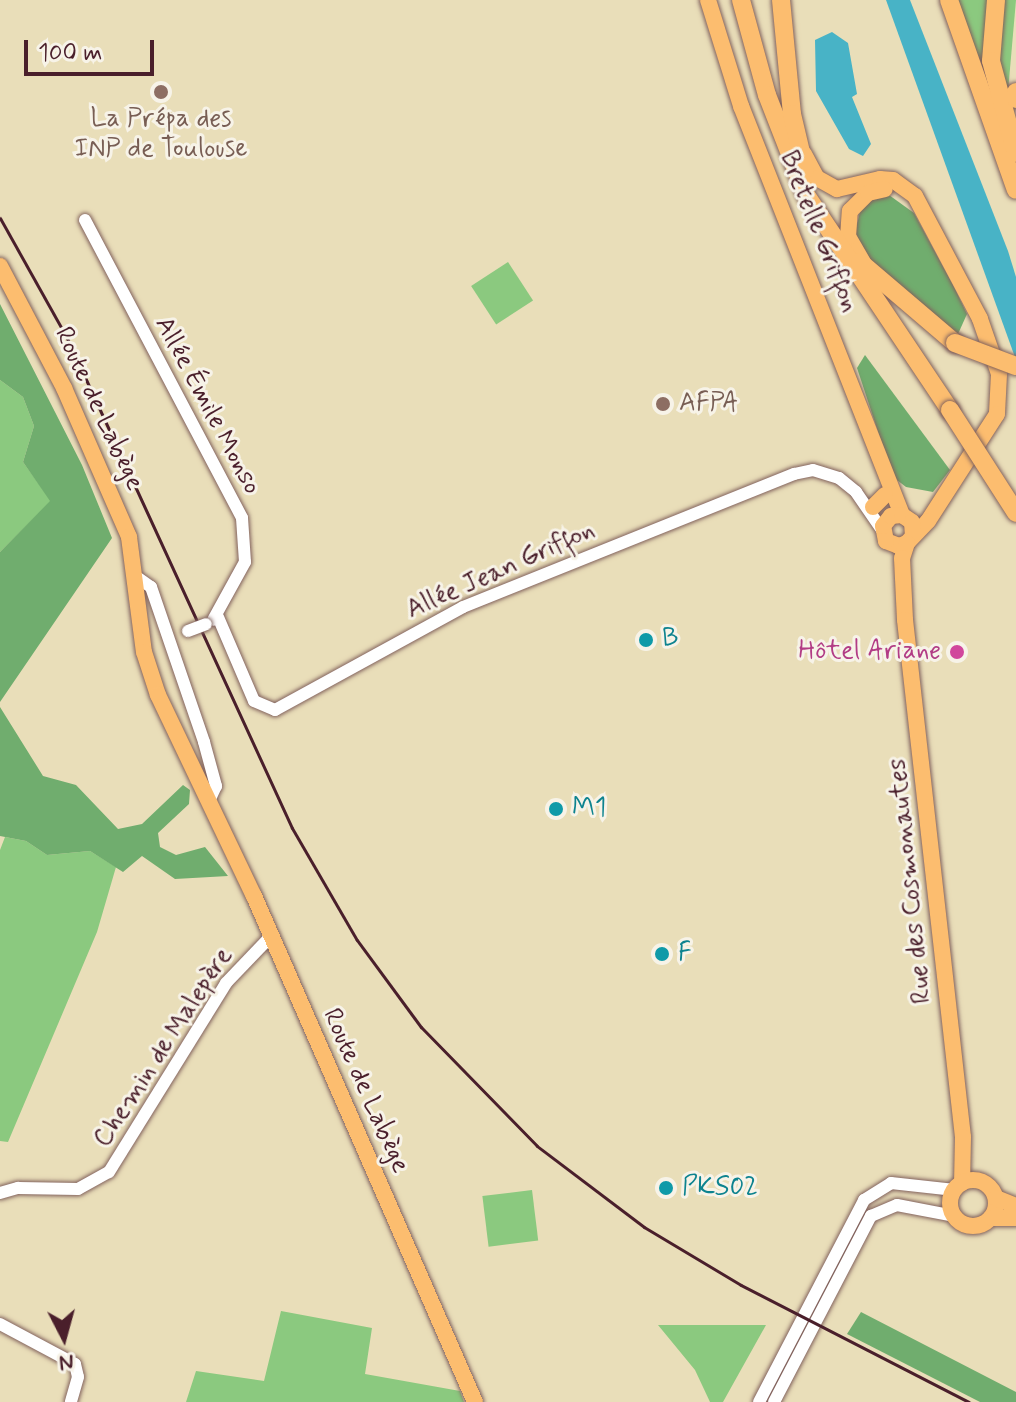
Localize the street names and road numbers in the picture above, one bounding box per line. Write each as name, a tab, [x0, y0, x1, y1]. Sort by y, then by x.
street label: Bretelle Griffon	[772, 148, 864, 316]
street label: Allée Émile Monso	[147, 311, 267, 501]
street label: Route de Labège	[47, 323, 149, 495]
street label: Allée Jean Griffon	[404, 516, 598, 626]
street label: Rue des Cosmonautes	[883, 760, 939, 1002]
street label: Chemin de Malepère	[88, 943, 240, 1153]
street label: Route de Labège	[315, 1004, 415, 1178]

